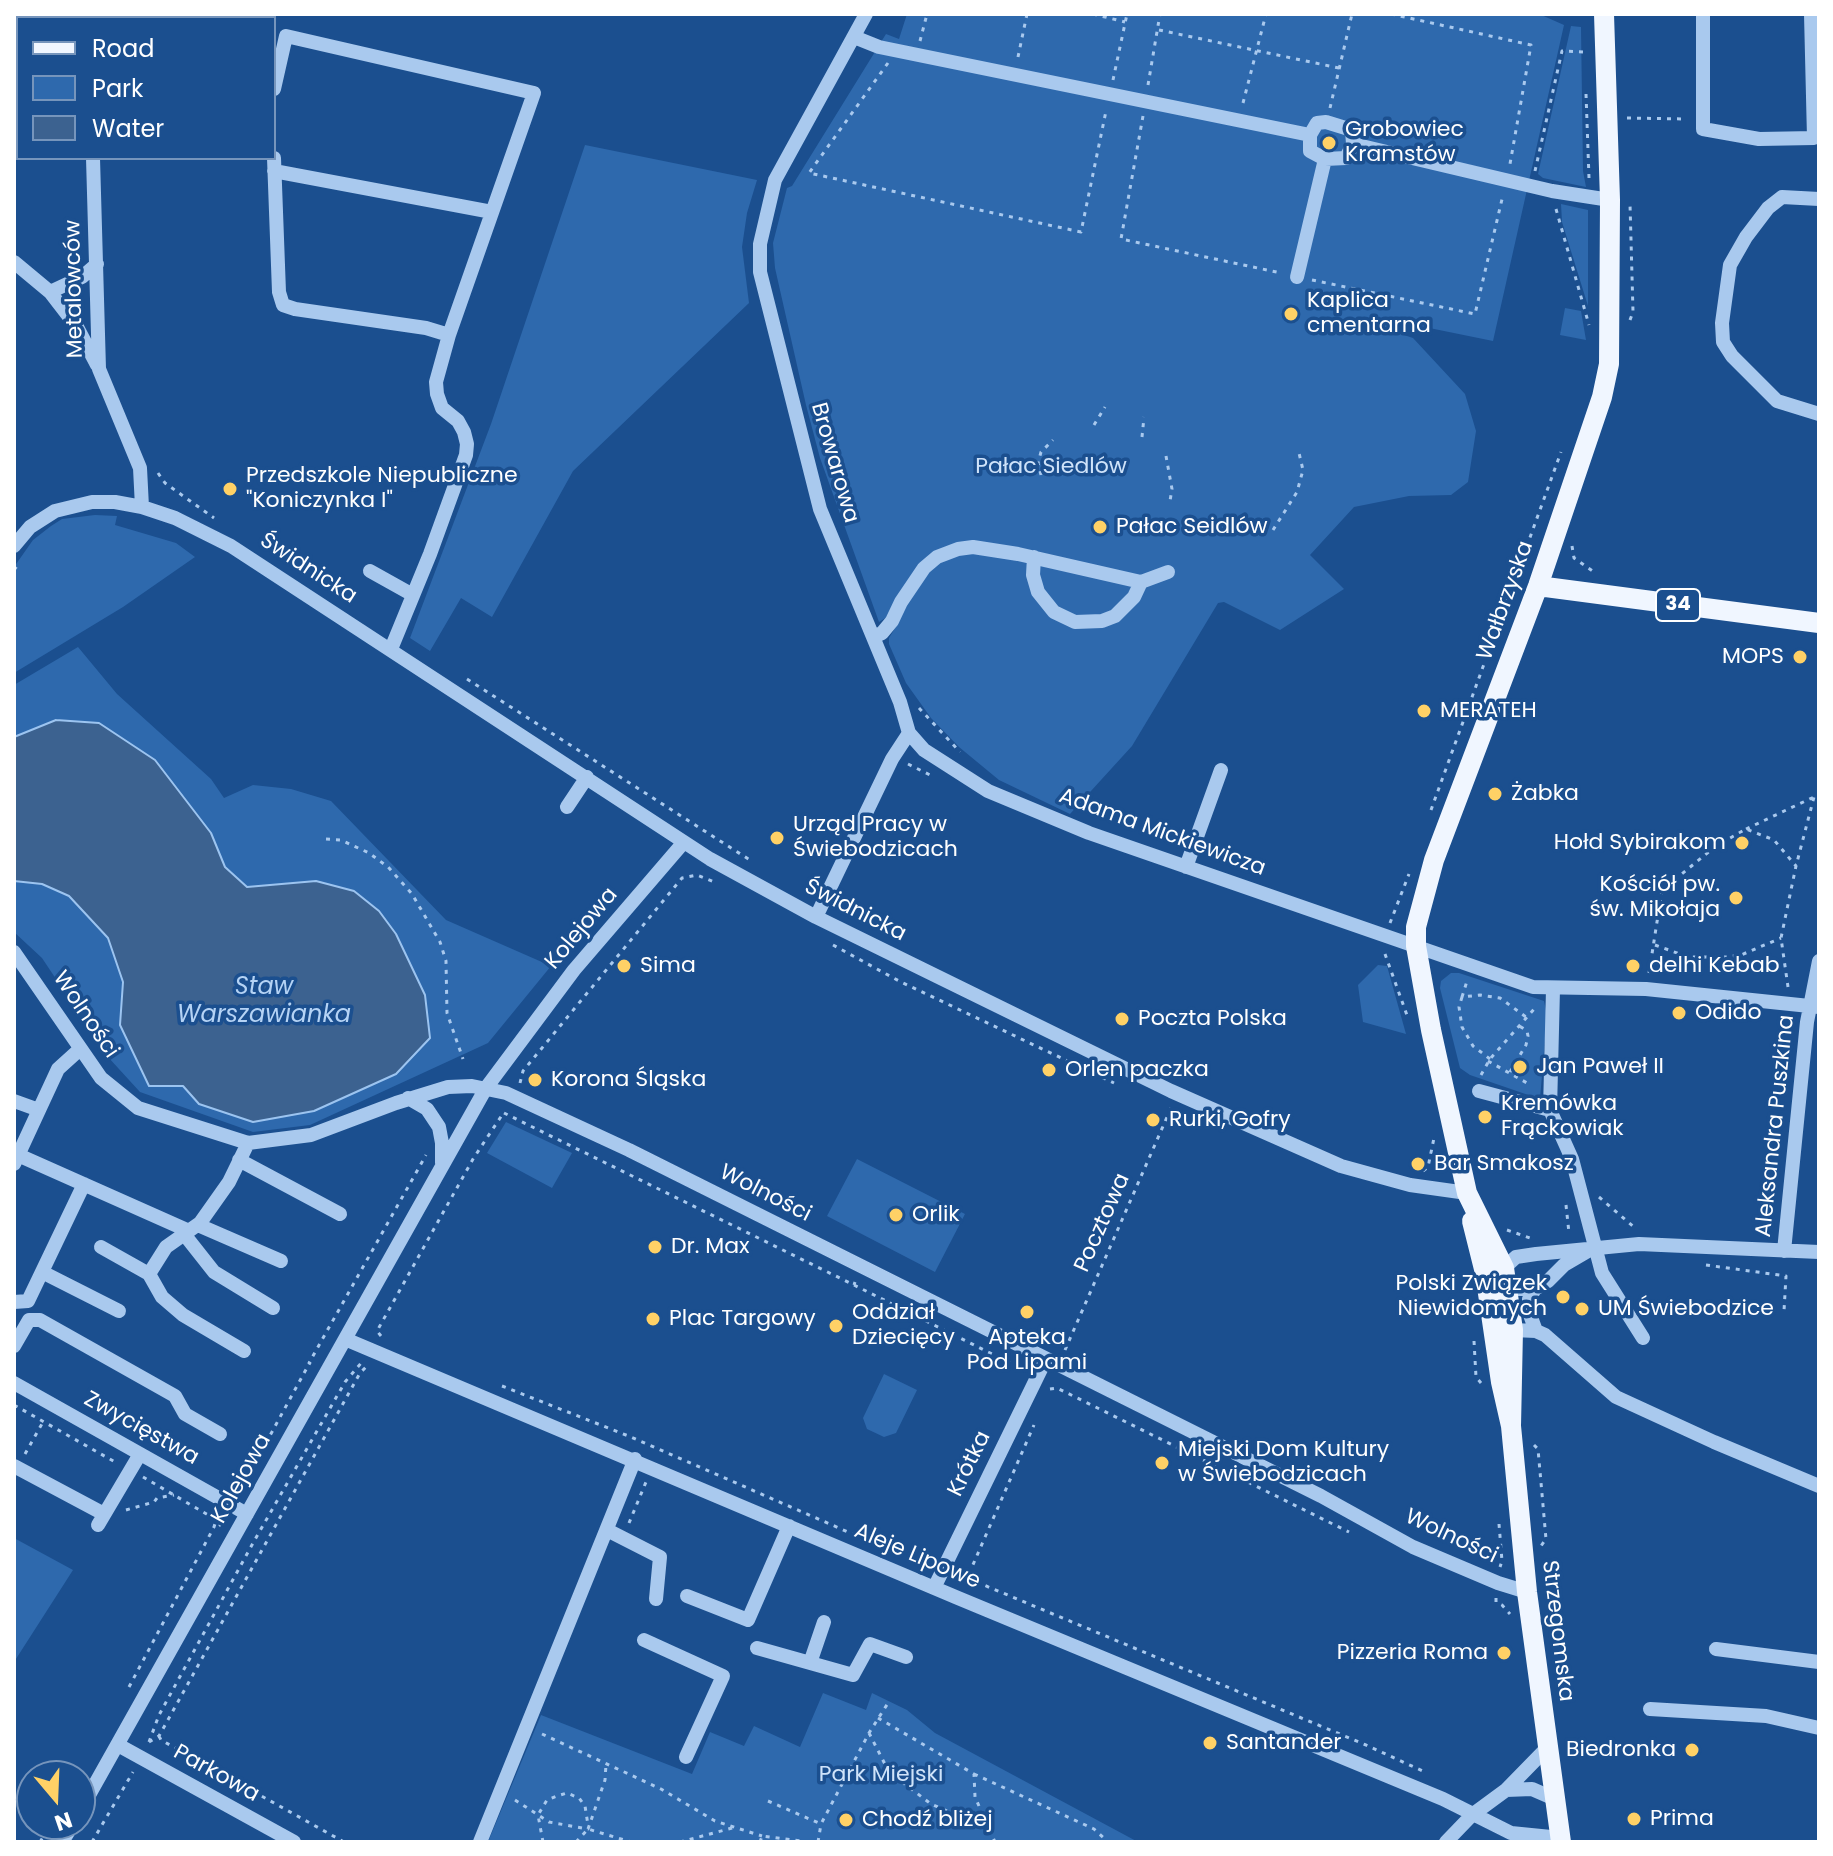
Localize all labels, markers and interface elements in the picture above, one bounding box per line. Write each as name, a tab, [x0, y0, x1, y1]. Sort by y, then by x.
legend	[16, 16, 276, 160]
text: Road	[92, 32, 154, 65]
text: Park	[92, 72, 143, 105]
text: Water	[92, 112, 164, 145]
place label: Grobowiec Kramstów	[1345, 117, 1464, 168]
marker: Grobowiec Kramstów	[1320, 134, 1338, 152]
street label: Metalowców	[61, 220, 89, 358]
place label: Kaplica cmentarna	[1307, 288, 1431, 340]
marker: Kaplica cmentarna	[1282, 305, 1300, 323]
street label: Browarowa	[804, 400, 864, 526]
park label: Pałac Siedlów	[975, 454, 1127, 480]
place label: Przedszkole Niepubliczne "Koniczynka I"	[246, 463, 518, 514]
marker: Przedszkole Niepubliczne "Koniczynka I"	[221, 480, 239, 498]
place label: Pałac Seidlów	[1116, 514, 1268, 540]
marker: Pałac Seidlów	[1091, 518, 1109, 536]
street label: Świdnicka	[255, 528, 361, 610]
street label: Wałbrzyska	[1472, 538, 1540, 664]
road number: 34	[1656, 589, 1700, 621]
place label: MOPS	[1722, 644, 1784, 670]
marker: MOPS	[1791, 648, 1809, 666]
place label: MERATEH	[1440, 698, 1537, 724]
marker: MERATEH	[1415, 702, 1433, 720]
place label: Żabka	[1511, 781, 1579, 807]
street label: Adama Mickiewicza	[1055, 783, 1269, 883]
marker: Żabka	[1486, 785, 1504, 803]
place label: Urząd Pracy w Świebodzicach	[793, 812, 958, 864]
marker: Urząd Pracy w Świebodzicach	[768, 829, 786, 847]
place label: Hołd Sybirakom	[1554, 830, 1726, 856]
marker: Hołd Sybirakom	[1733, 834, 1751, 852]
place label: Kościół pw. św. Mikołaja	[1589, 872, 1720, 924]
street label: Świdnicka	[800, 874, 910, 948]
street label: Kolejowa	[540, 883, 624, 975]
marker: Kościół pw. św. Mikołaja	[1727, 889, 1745, 907]
place label: Sima	[640, 953, 696, 979]
place label: delhi Kebab	[1649, 953, 1780, 979]
marker: Sima	[615, 957, 633, 975]
marker: delhi Kebab	[1624, 957, 1642, 975]
street label: Wolności	[46, 966, 124, 1064]
water label: Staw Warszawianka	[177, 974, 351, 1030]
place label: Odido	[1695, 1000, 1762, 1026]
marker: Odido	[1670, 1004, 1688, 1022]
place label: Poczta Polska	[1138, 1006, 1287, 1032]
marker: Poczta Polska	[1113, 1010, 1131, 1028]
street label: Aleksandra Puszkina	[1751, 1013, 1801, 1239]
place label: Jan Paweł II	[1536, 1054, 1664, 1080]
place label: Orlen paczka	[1065, 1057, 1209, 1083]
marker: Jan Paweł II	[1511, 1058, 1529, 1076]
marker: Orlen paczka	[1040, 1061, 1058, 1079]
place label: Korona Śląska	[551, 1067, 706, 1093]
marker: Korona Śląska	[526, 1071, 544, 1089]
place label: Kremówka Frąckowiak	[1501, 1091, 1624, 1142]
place label: Rurki, Gofry	[1169, 1107, 1291, 1133]
marker: Kremówka Frąckowiak	[1476, 1108, 1494, 1126]
marker: Rurki, Gofry	[1144, 1111, 1162, 1129]
place label: Bar Smakosz	[1434, 1151, 1574, 1177]
marker: Bar Smakosz	[1409, 1155, 1427, 1173]
street label: Wolności	[715, 1160, 815, 1228]
street label: Pocztowa	[1070, 1170, 1136, 1276]
place label: Orlik	[912, 1202, 960, 1228]
marker: Orlik	[887, 1206, 905, 1224]
place label: Dr. Max	[671, 1234, 750, 1260]
marker: Dr. Max	[646, 1238, 664, 1256]
place label: Polski Związek Niewidomych	[1395, 1271, 1547, 1322]
marker: Polski Związek Niewidomych	[1554, 1288, 1572, 1306]
place label: UM Świebodzice	[1598, 1296, 1774, 1322]
place label: Oddział Dziecięcy	[852, 1300, 955, 1352]
marker: UM Świebodzice	[1573, 1300, 1591, 1318]
marker: Apteka Pod Lipami	[1018, 1303, 1036, 1321]
place label: Plac Targowy	[669, 1306, 816, 1332]
marker: Plac Targowy	[644, 1310, 662, 1328]
marker: Oddział Dziecięcy	[827, 1317, 845, 1335]
place label: Apteka Pod Lipami	[967, 1325, 1087, 1376]
street label: Zwycięstwa	[79, 1387, 203, 1471]
street label: Krótka	[943, 1427, 997, 1501]
street label: Kolejowa	[207, 1429, 277, 1529]
place label: Miejski Dom Kultury w Świebodzicach	[1178, 1437, 1389, 1488]
marker: Miejski Dom Kultury w Świebodzicach	[1153, 1454, 1171, 1472]
street label: Wolności	[1400, 1504, 1502, 1570]
street label: Aleje Lipowe	[850, 1519, 984, 1595]
street label: Strzegomska	[1535, 1559, 1579, 1703]
place label: Pizzeria Roma	[1337, 1640, 1488, 1666]
marker: Pizzeria Roma	[1495, 1644, 1513, 1662]
place label: Santander	[1226, 1730, 1342, 1756]
marker: Santander	[1201, 1734, 1219, 1752]
place label: Biedronka	[1566, 1737, 1676, 1763]
street label: Parkowa	[168, 1740, 264, 1808]
marker: Biedronka	[1683, 1741, 1701, 1759]
north arrow	[16, 1760, 96, 1840]
park label: Park Miejski	[819, 1762, 943, 1788]
text: N	[50, 1804, 76, 1839]
place label: Prima	[1650, 1806, 1714, 1832]
place label: Chodź bliżej	[862, 1807, 993, 1833]
marker: Prima	[1625, 1810, 1643, 1828]
marker: Chodź bliżej	[837, 1811, 855, 1829]

